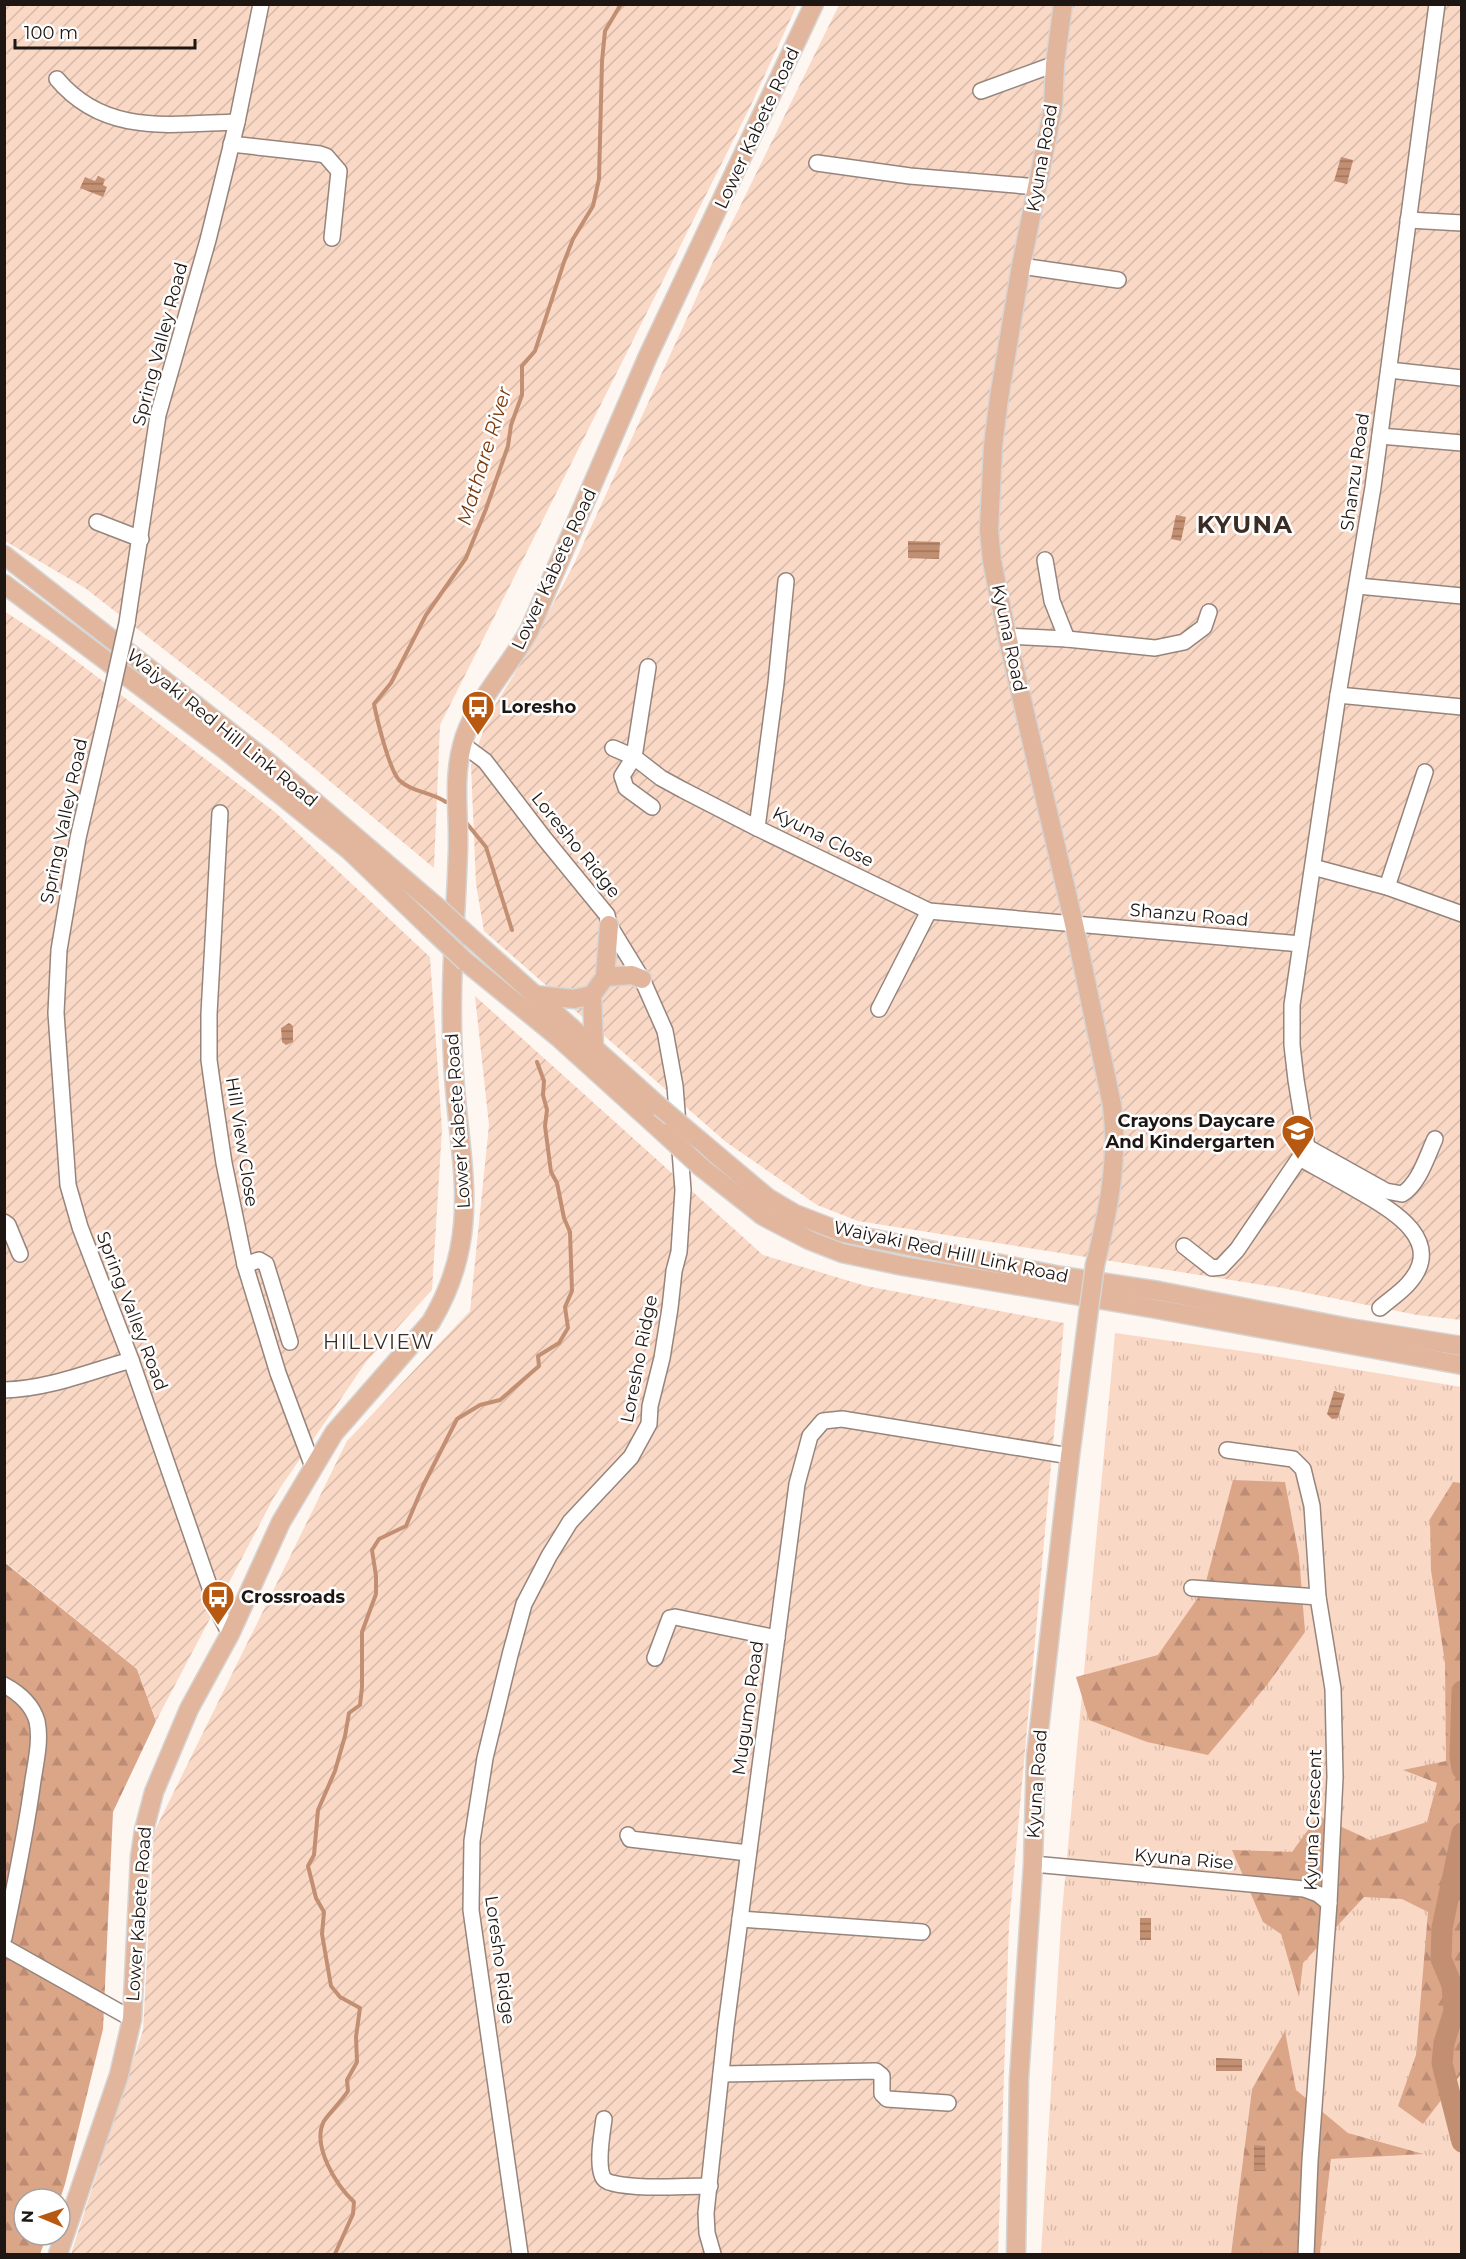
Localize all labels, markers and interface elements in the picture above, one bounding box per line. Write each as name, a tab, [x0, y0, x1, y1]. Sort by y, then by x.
scale bar	[15, 12, 195, 50]
text: 100 m	[24, 22, 78, 44]
street label: Lower Kabete Road	[710, 44, 804, 212]
street label: Kyuna Road	[1022, 102, 1062, 214]
street label: Spring Valley Road	[128, 260, 192, 428]
water label: Mathare River	[452, 383, 517, 528]
street label: Shanzu Road	[1336, 411, 1374, 533]
street label: Lower Kabete Road	[507, 485, 601, 653]
district label: KYUNA	[1197, 510, 1293, 539]
street label: Kyuna Road	[987, 582, 1031, 694]
street label: Waiyaki Red Hill Link Road	[122, 644, 322, 812]
bus stop icon: Loresho	[460, 689, 496, 736]
place label: Loresho	[501, 696, 577, 718]
street label: Spring Valley Road	[36, 736, 92, 906]
street label: Loresho Ridge	[527, 788, 625, 902]
street label: Kyuna Close	[769, 802, 877, 872]
street label: Shanzu Road	[1129, 899, 1249, 931]
street label: Lower Kabete Road	[441, 1033, 475, 1209]
street label: Hill View Close	[221, 1076, 263, 1208]
place label: Crayons Daycare And Kindergarten	[1104, 1110, 1275, 1153]
school or university icon: Crayons Daycare And Kindergarten	[1280, 1113, 1316, 1160]
street label: Waiyaki Red Hill Link Road	[832, 1216, 1070, 1288]
street label: Spring Valley Road	[92, 1228, 172, 1394]
street label: Loresho Ridge	[616, 1293, 662, 1425]
district label: HILLVIEW	[323, 1330, 435, 1354]
bus stop icon: Crossroads	[200, 1579, 236, 1626]
place label: Crossroads	[241, 1586, 345, 1608]
street label: Mugumo Road	[728, 1639, 768, 1777]
street label: Kyuna Road	[1022, 1729, 1052, 1839]
street label: Kyuna Crescent	[1300, 1749, 1326, 1891]
street label: Lower Kabete Road	[122, 1826, 156, 2002]
street label: Kyuna Rise	[1133, 1844, 1235, 1874]
street label: Loresho Ridge	[480, 1894, 520, 2026]
north arrow	[12, 2187, 72, 2247]
text: N	[18, 2210, 37, 2223]

